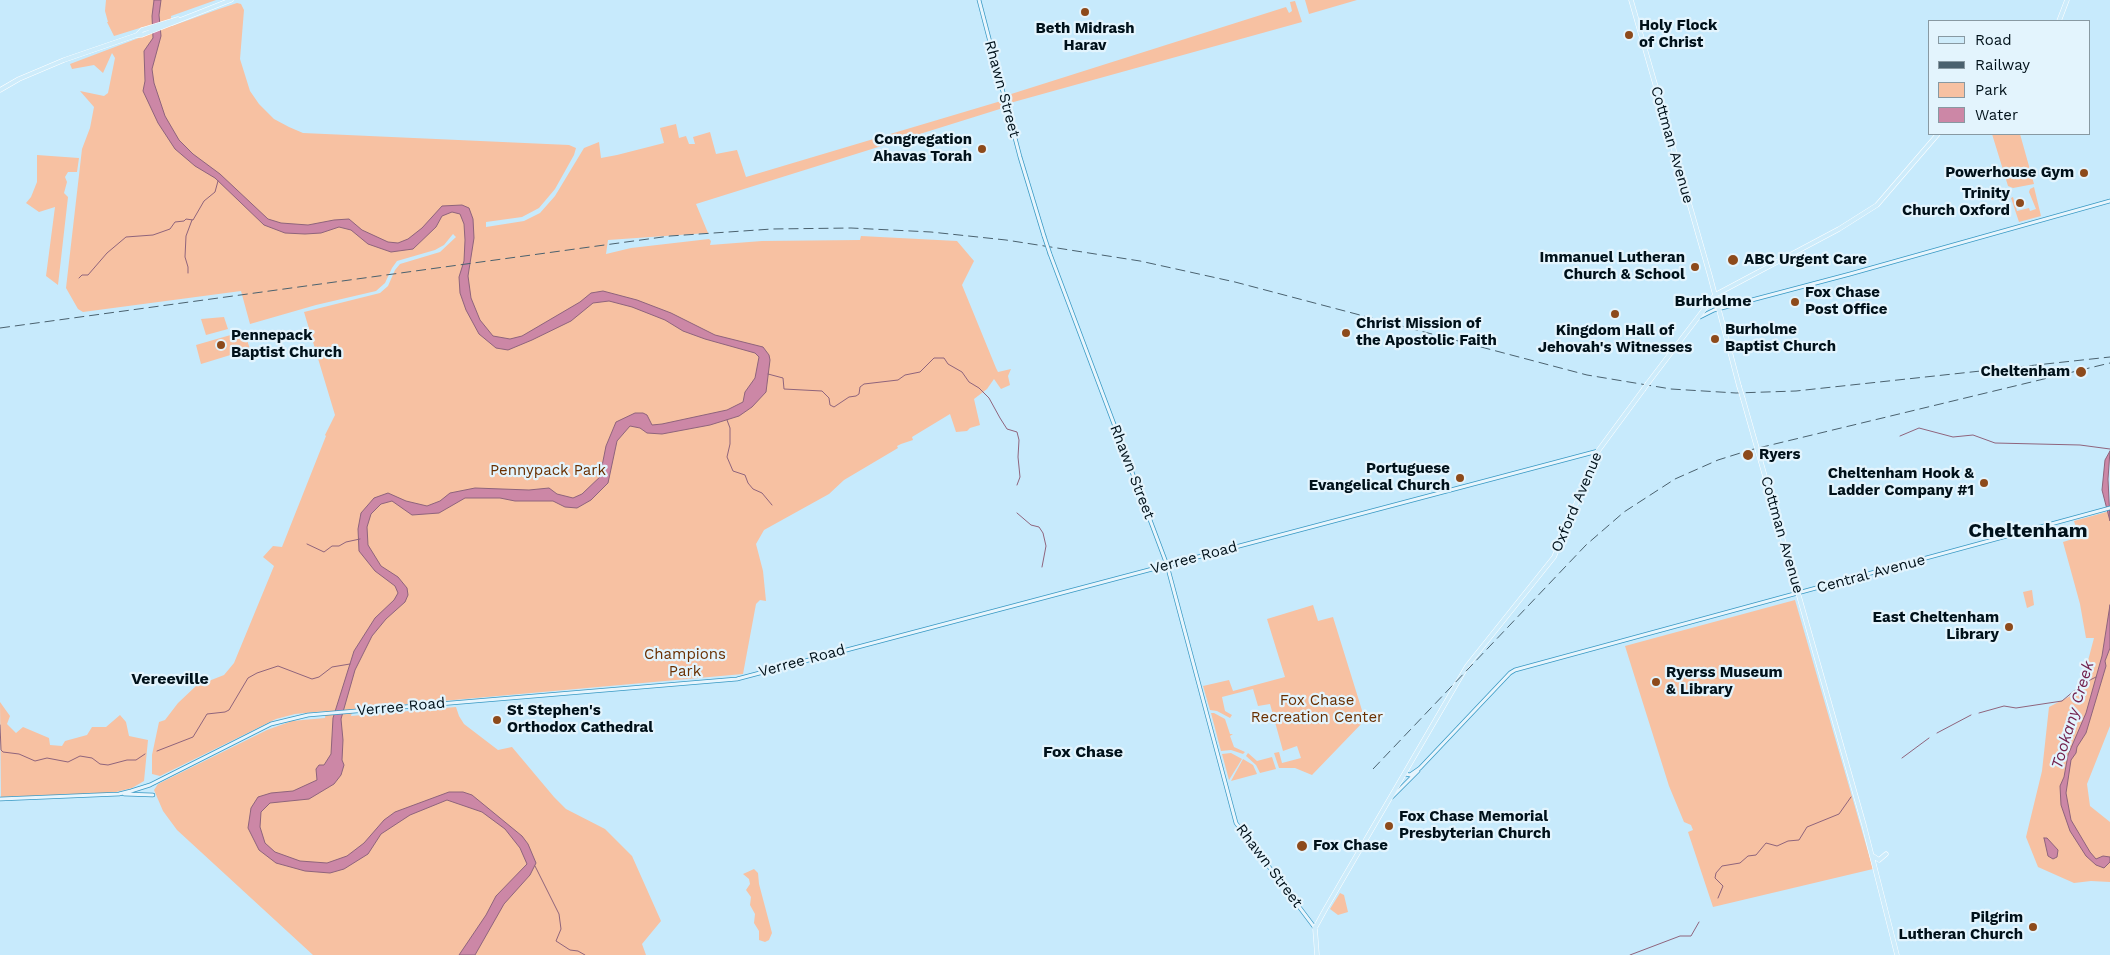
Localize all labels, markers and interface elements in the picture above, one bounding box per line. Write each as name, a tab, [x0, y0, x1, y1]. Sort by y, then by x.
marker: Beth Midrash Harav	[1079, 6, 1091, 18]
place label: Holy Flock of Christ	[1639, 17, 1717, 52]
place label: Beth Midrash Harav	[1036, 20, 1134, 55]
legend	[1928, 20, 2090, 135]
marker: Holy Flock of Christ	[1623, 29, 1635, 41]
text: Road	[1975, 31, 2012, 49]
street label: Rhawn Street	[980, 39, 1024, 139]
text: Railway	[1975, 56, 2030, 74]
text: Park	[1975, 81, 2007, 99]
street label: Cottman Avenue	[1647, 84, 1697, 206]
text: Water	[1975, 106, 2018, 124]
place label: Congregation Ahavas Torah	[873, 131, 972, 166]
marker: Congregation Ahavas Torah	[976, 143, 988, 155]
place label: Powerhouse Gym	[1945, 164, 2074, 182]
marker: Powerhouse Gym	[2078, 167, 2090, 179]
place label: Trinity Church Oxford	[1902, 185, 2010, 220]
marker: Trinity Church Oxford	[2014, 197, 2026, 209]
place label: Immanuel Lutheran Church & School	[1540, 249, 1685, 284]
place label: ABC Urgent Care	[1744, 251, 1867, 269]
marker: ABC Urgent Care	[1726, 253, 1740, 267]
marker: Immanuel Lutheran Church & School	[1689, 261, 1701, 273]
place label: Fox Chase Post Office	[1805, 284, 1887, 319]
district label: Burholme	[1675, 291, 1751, 311]
marker: Fox Chase Post Office	[1789, 296, 1801, 308]
marker: Kingdom Hall of Jehovah's Witnesses	[1609, 308, 1621, 320]
place label: Christ Mission of the Apostolic Faith	[1356, 315, 1497, 350]
place label: Burholme Baptist Church	[1725, 321, 1836, 356]
place label: Kingdom Hall of Jehovah's Witnesses	[1538, 322, 1692, 357]
place label: Pennepack Baptist Church	[231, 327, 342, 362]
marker: Christ Mission of the Apostolic Faith	[1340, 327, 1352, 339]
marker: Burholme Baptist Church	[1709, 333, 1721, 345]
marker: Pennepack Baptist Church	[215, 339, 227, 351]
place label: Cheltenham	[1981, 363, 2070, 381]
marker: Cheltenham	[2074, 365, 2088, 379]
street label: Rhawn Street	[1106, 422, 1158, 522]
place label: Ryers	[1759, 446, 1800, 464]
marker: Ryers	[1741, 448, 1755, 462]
street label: Oxford Avenue	[1548, 449, 1606, 555]
place label: Portuguese Evangelical Church	[1309, 460, 1450, 495]
park label: Pennypack Park	[490, 462, 606, 480]
place label: Cheltenham Hook & Ladder Company #1	[1828, 465, 1974, 500]
marker: Portuguese Evangelical Church	[1454, 472, 1466, 484]
street label: Cottman Avenue	[1757, 474, 1807, 596]
marker: Cheltenham Hook & Ladder Company #1	[1978, 477, 1990, 489]
district label: Cheltenham	[1968, 519, 2088, 543]
street label: Verree Road	[1149, 538, 1239, 578]
street label: Central Avenue	[1815, 551, 1927, 597]
place label: East Cheltenham Library	[1873, 609, 1999, 644]
marker: East Cheltenham Library	[2003, 621, 2015, 633]
street label: Verree Road	[757, 641, 847, 681]
park label: Champions Park	[644, 646, 726, 681]
water label: Tookany Creek	[2047, 659, 2099, 771]
place label: Ryerss Museum & Library	[1666, 664, 1783, 699]
district label: Vereeville	[131, 669, 209, 689]
marker: Ryerss Museum & Library	[1650, 676, 1662, 688]
park label: Fox Chase Recreation Center	[1251, 692, 1383, 727]
street label: Verree Road	[356, 694, 446, 720]
place label: St Stephen's Orthodox Cathedral	[507, 702, 653, 737]
marker: St Stephen's Orthodox Cathedral	[491, 714, 503, 726]
district label: Fox Chase	[1043, 742, 1123, 762]
place label: Fox Chase Memorial Presbyterian Church	[1399, 808, 1551, 843]
marker: Fox Chase Memorial Presbyterian Church	[1383, 820, 1395, 832]
street label: Rhawn Street	[1232, 821, 1306, 911]
place label: Fox Chase	[1313, 837, 1388, 855]
marker: Fox Chase	[1295, 839, 1309, 853]
place label: Pilgrim Lutheran Church	[1898, 909, 2023, 944]
marker: Pilgrim Lutheran Church	[2027, 921, 2039, 933]

